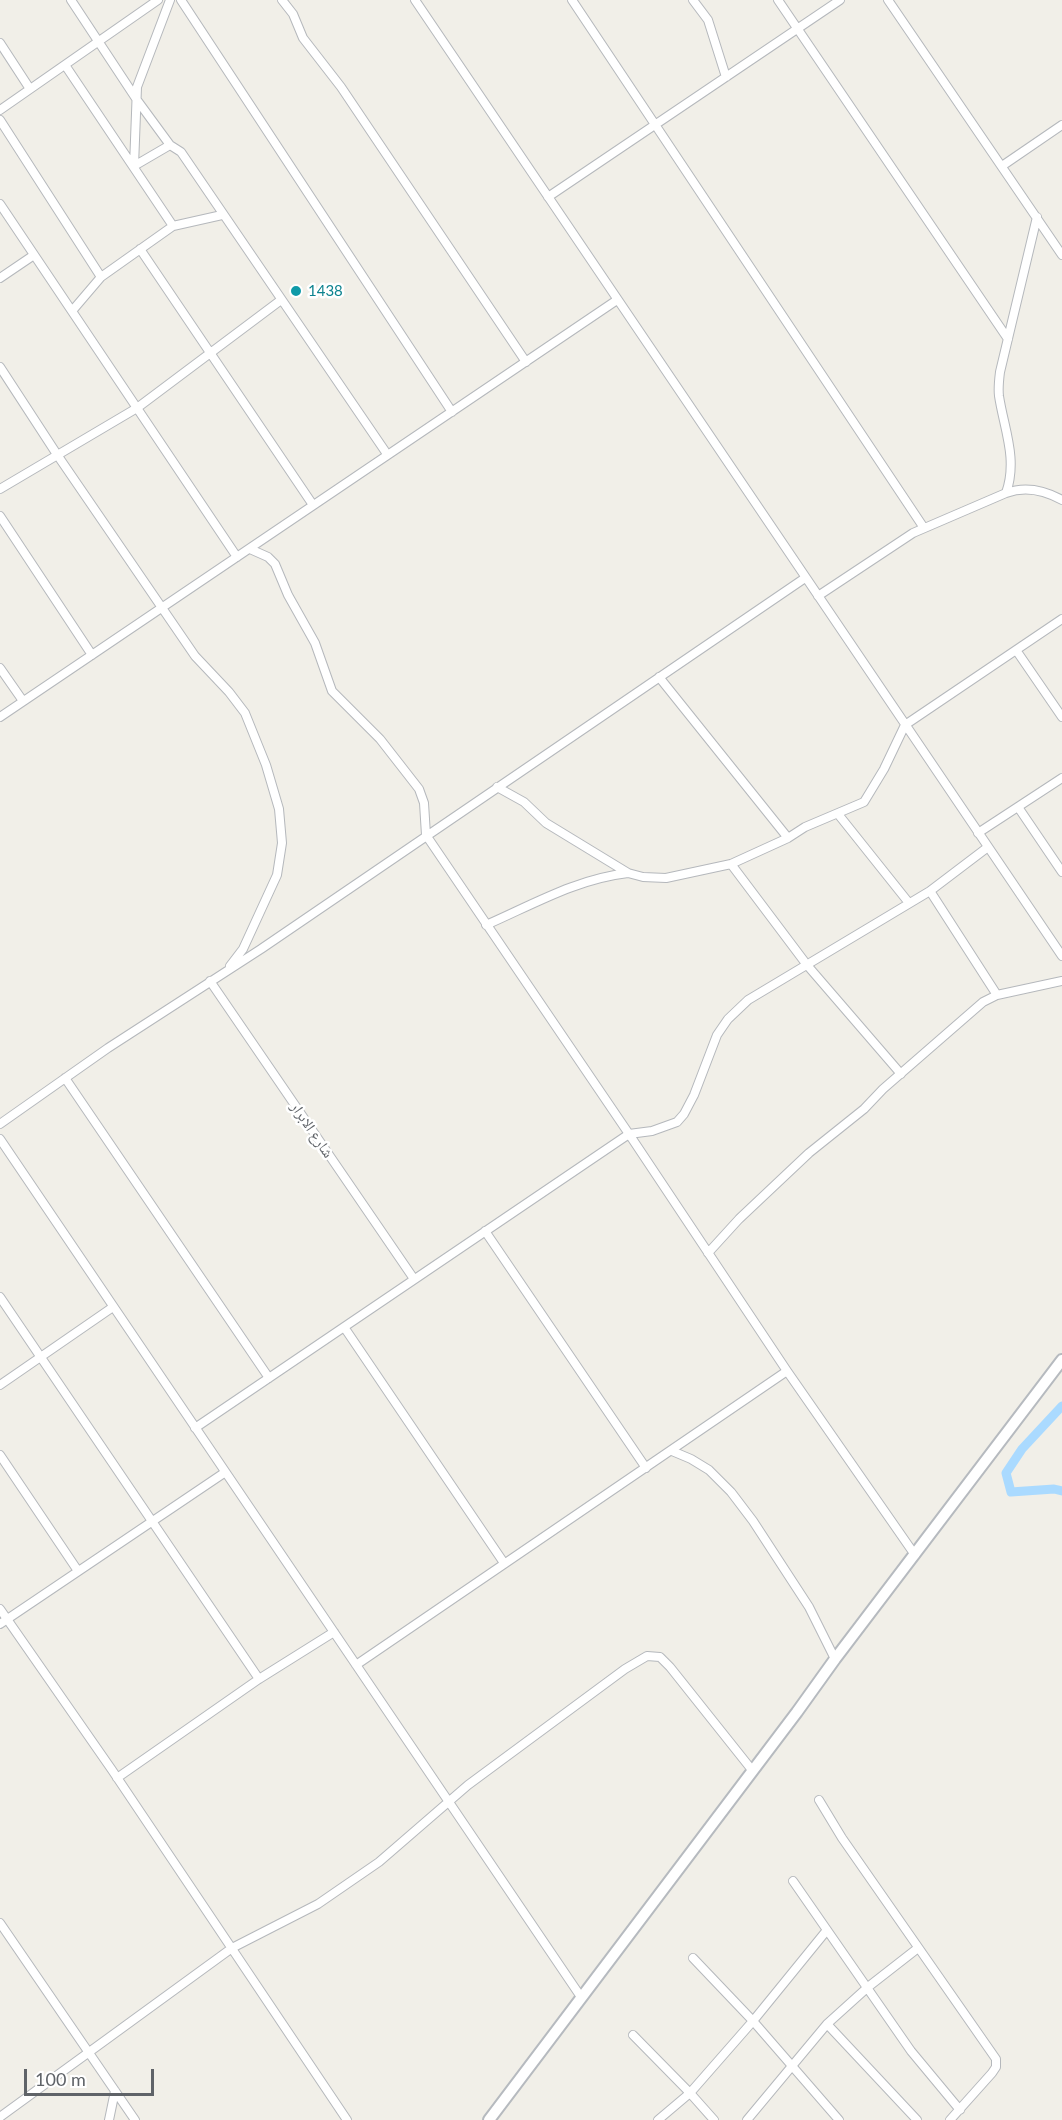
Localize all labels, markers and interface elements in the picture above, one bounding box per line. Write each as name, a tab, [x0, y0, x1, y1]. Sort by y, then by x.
place label: 1438	[308, 282, 343, 300]
marker: 1438	[289, 284, 303, 298]
street label: شارع الابرار	[287, 1099, 337, 1161]
scale bar	[27, 2057, 158, 2095]
text: 100 m	[35, 2068, 86, 2090]

